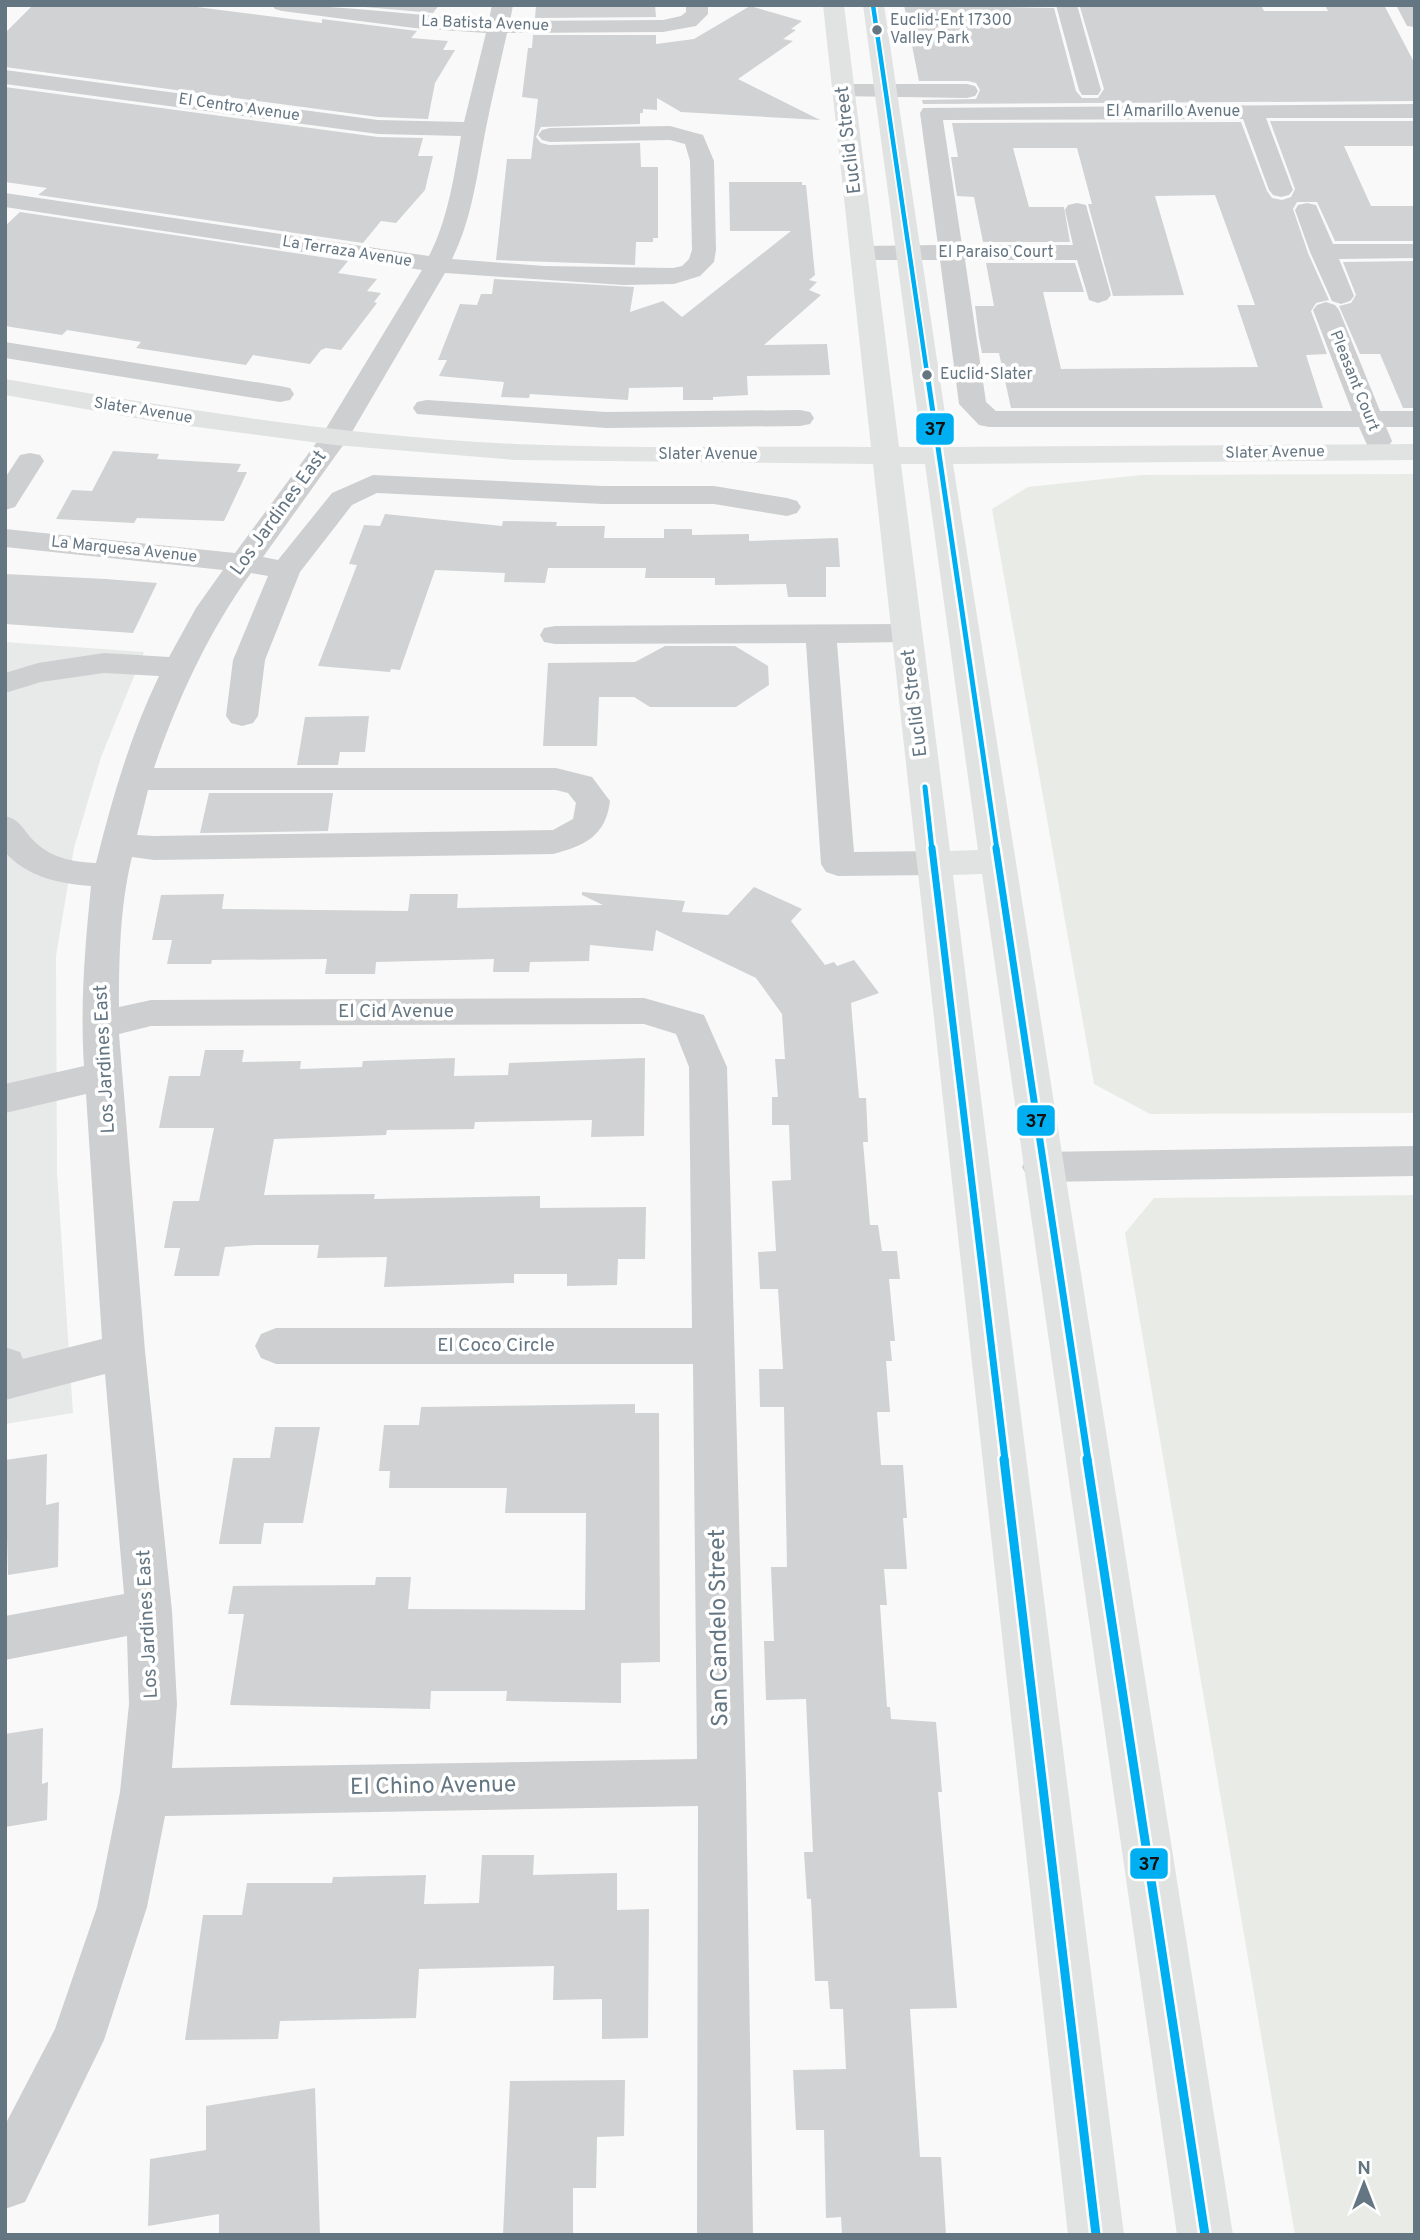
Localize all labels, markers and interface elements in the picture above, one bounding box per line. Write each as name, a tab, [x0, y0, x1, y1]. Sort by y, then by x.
place label: Euclid-Ent 17300 Valley Park	[890, 11, 1012, 49]
street label: La Batista Avenue	[421, 12, 549, 36]
marker: Euclid-Ent 17300 Valley Park	[870, 23, 884, 37]
street label: Euclid Street	[830, 85, 868, 195]
street label: El Centro Avenue	[177, 90, 301, 126]
street label: El Amarillo Avenue	[1106, 102, 1240, 122]
street label: La Terraza Avenue	[281, 232, 413, 272]
street label: El Paraiso Court	[938, 243, 1054, 263]
street label: Pleasant Court	[1325, 328, 1383, 434]
place label: Euclid-Slater	[940, 365, 1033, 385]
marker: Euclid-Slater	[920, 368, 934, 382]
street label: Slater Avenue	[92, 393, 194, 429]
line badge: 37	[915, 412, 955, 446]
text: 37	[924, 418, 946, 442]
street label: Slater Avenue	[1225, 442, 1325, 464]
street label: Slater Avenue	[658, 445, 758, 465]
street label: Los Jardines East	[225, 446, 333, 580]
street label: La Marquesa Avenue	[50, 532, 198, 568]
street label: Euclid Street	[896, 648, 934, 758]
street label: Los Jardines East	[89, 984, 121, 1134]
street label: El Cid Avenue	[338, 1000, 454, 1024]
line badge: 37	[1016, 1104, 1056, 1137]
text: 37	[1025, 1110, 1047, 1134]
street label: El Coco Circle	[437, 1334, 555, 1358]
street label: San Candelo Street	[704, 1529, 736, 1727]
street label: Los Jardines East	[132, 1549, 164, 1699]
street label: El Chino Avenue	[350, 1771, 516, 1803]
line badge: 37	[1129, 1847, 1169, 1880]
text: 37	[1138, 1853, 1160, 1877]
north arrow	[1329, 2149, 1399, 2219]
text: N	[1357, 2157, 1371, 2181]

